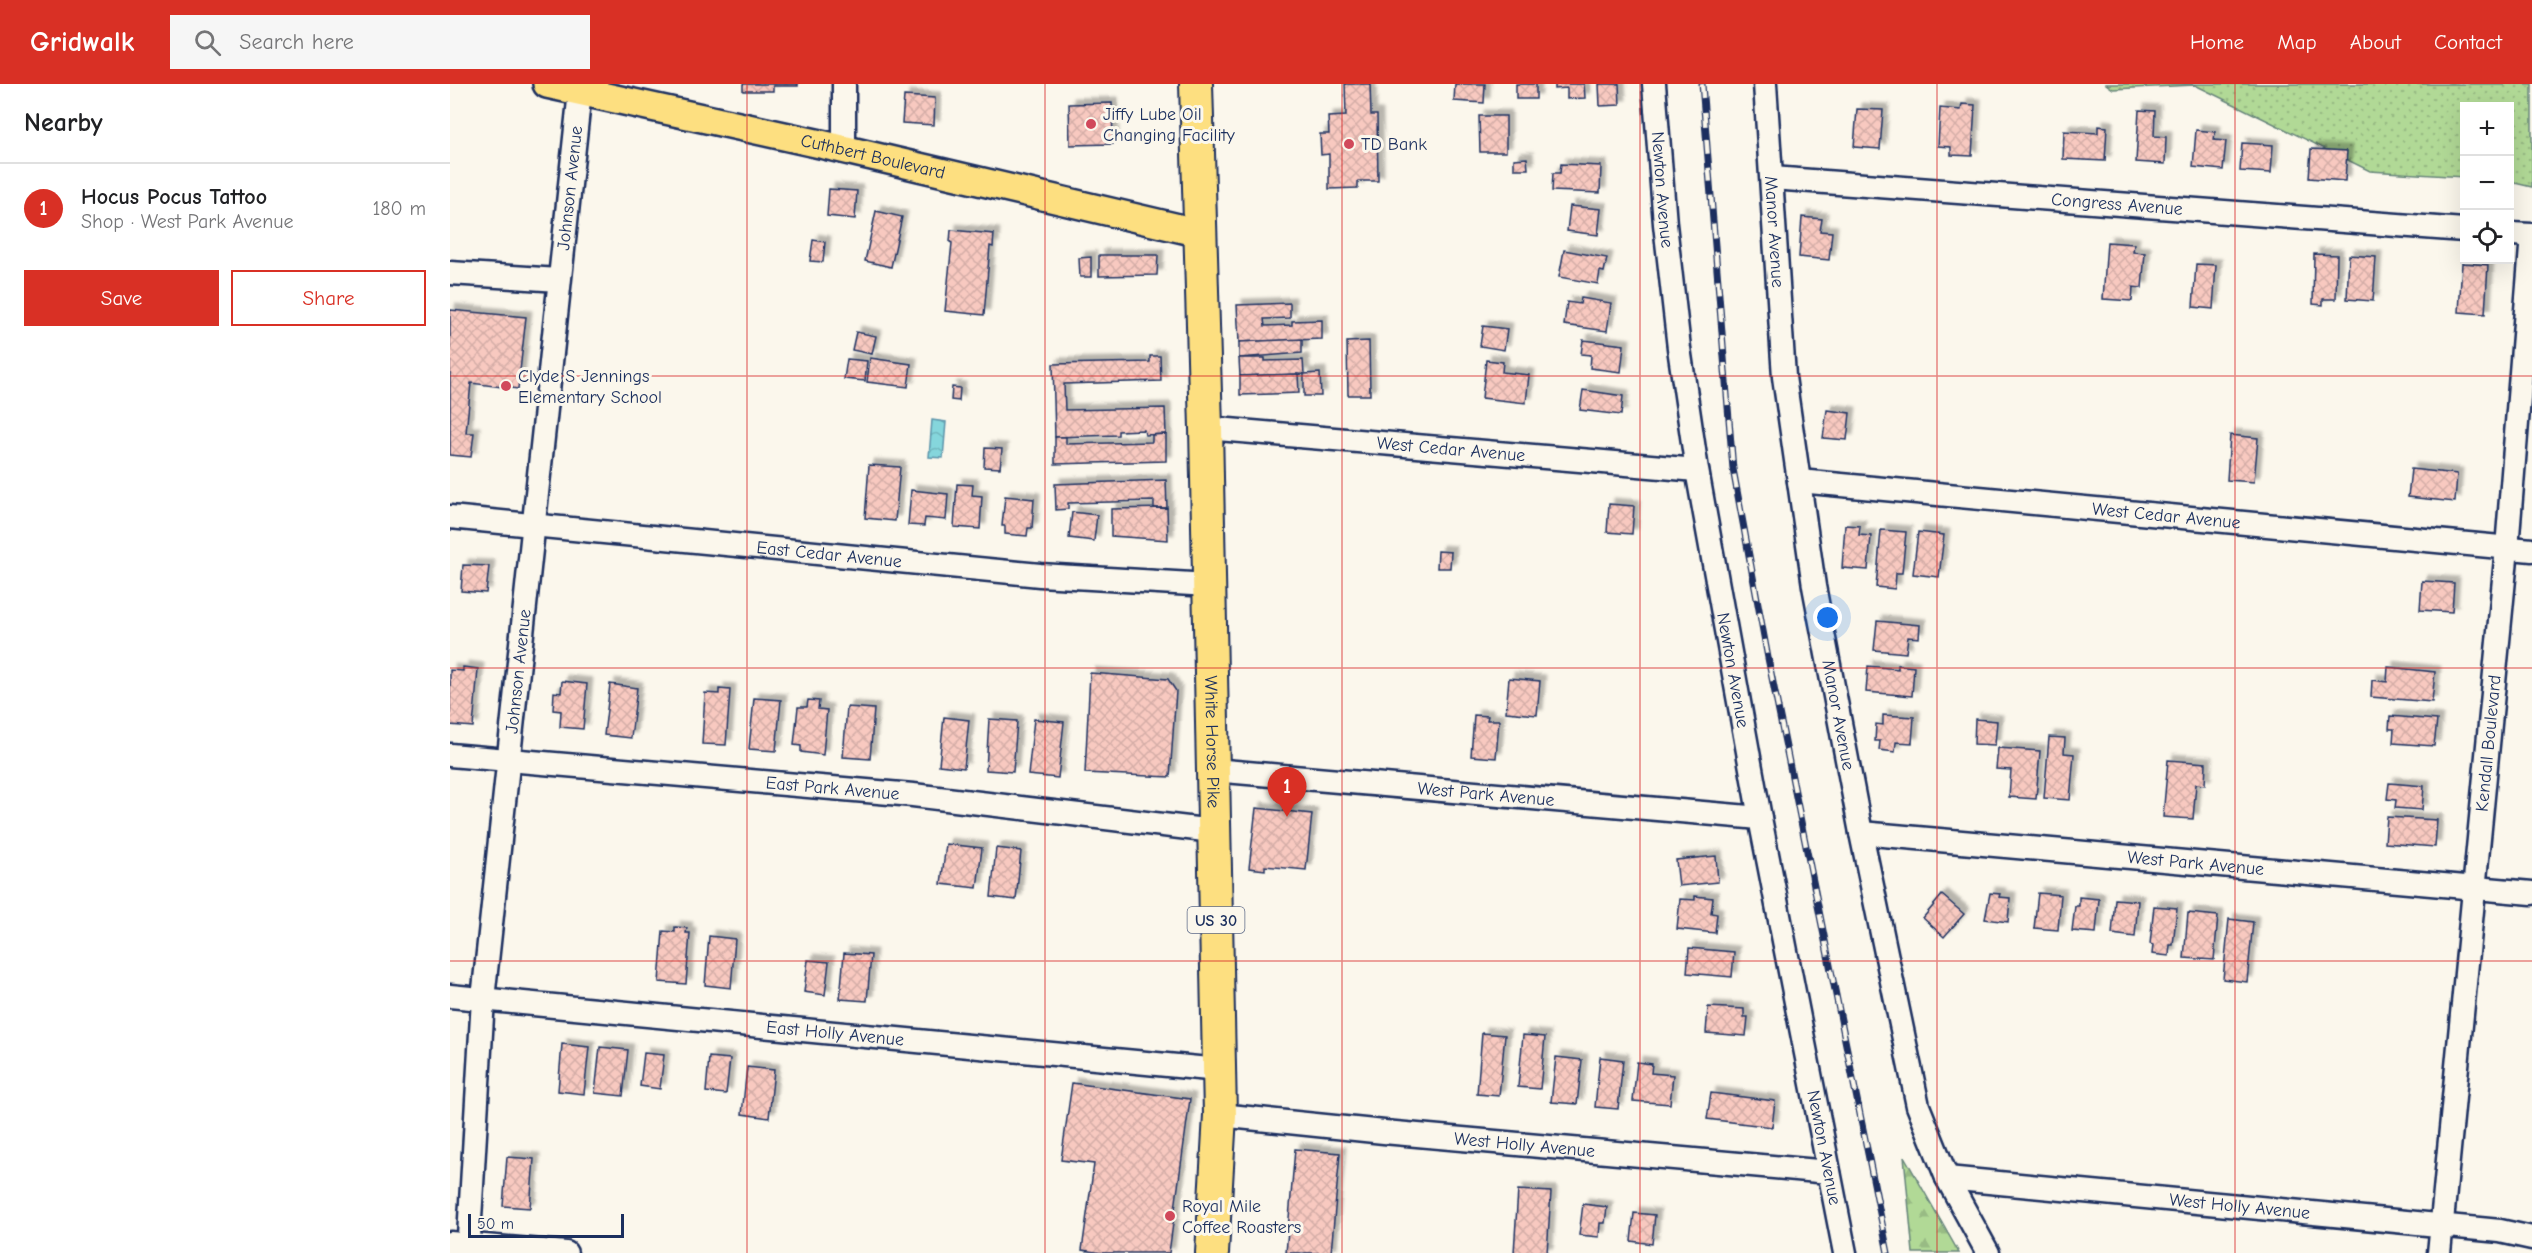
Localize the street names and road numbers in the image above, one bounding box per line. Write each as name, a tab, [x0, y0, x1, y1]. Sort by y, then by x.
street label: Johnson Avenue	[553, 125, 587, 251]
street label: Cuthbert Boulevard	[799, 130, 947, 184]
street label: Newton Avenue	[1647, 131, 1678, 249]
street label: Manor Avenue	[1760, 175, 1788, 288]
street label: Congress Avenue	[2050, 189, 2184, 220]
street label: West Cedar Avenue	[1376, 433, 1526, 466]
street label: West Cedar Avenue	[2091, 499, 2242, 534]
street label: East Cedar Avenue	[756, 537, 903, 572]
street label: Johnson Avenue	[501, 608, 536, 735]
street label: Newton Avenue	[1712, 611, 1753, 730]
street label: Manor Avenue	[1817, 658, 1859, 772]
street label: Kendall Boulevard	[2472, 674, 2506, 813]
street label: White Horse Pike	[1200, 675, 1224, 808]
street label: East Park Avenue	[765, 772, 900, 805]
street label: West Park Avenue	[1417, 778, 1555, 811]
street label: West Park Avenue	[2126, 847, 2265, 880]
road number: US 30	[1188, 907, 1245, 933]
street label: East Holly Avenue	[765, 1016, 905, 1051]
street label: Newton Avenue	[1802, 1088, 1845, 1207]
street label: West Holly Avenue	[1453, 1128, 1596, 1162]
street label: West Holly Avenue	[2168, 1189, 2311, 1224]

